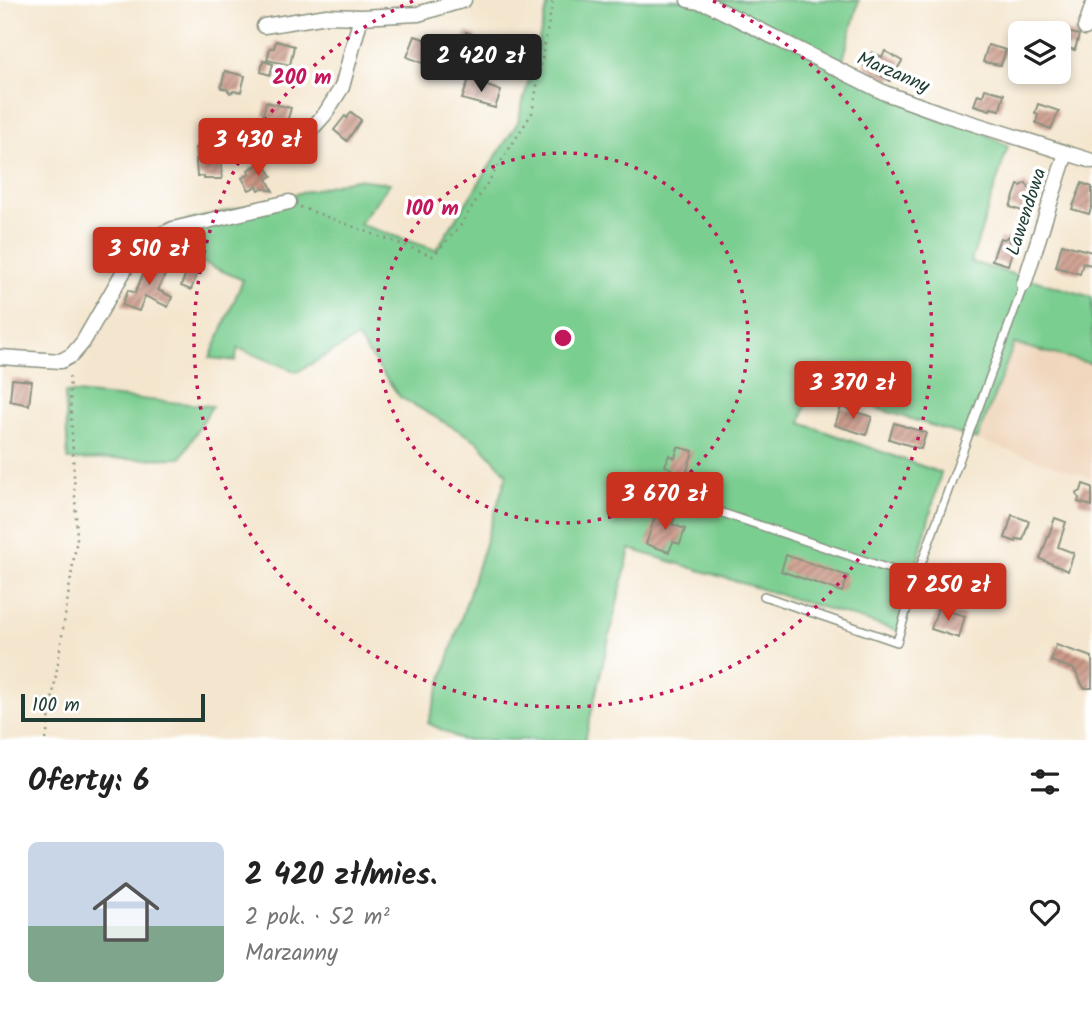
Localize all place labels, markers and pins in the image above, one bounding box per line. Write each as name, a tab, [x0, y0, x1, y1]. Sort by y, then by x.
pin: 2 420 zł	[409, 34, 553, 94]
pin: 3 430 zł	[186, 118, 330, 178]
pin: 3 510 zł	[77, 228, 221, 287]
centre of rings	[551, 326, 575, 350]
pin: 3 370 zł	[781, 362, 925, 421]
pin: 3 670 zł	[593, 472, 737, 532]
pin: 7 250 zł	[876, 564, 1020, 623]

